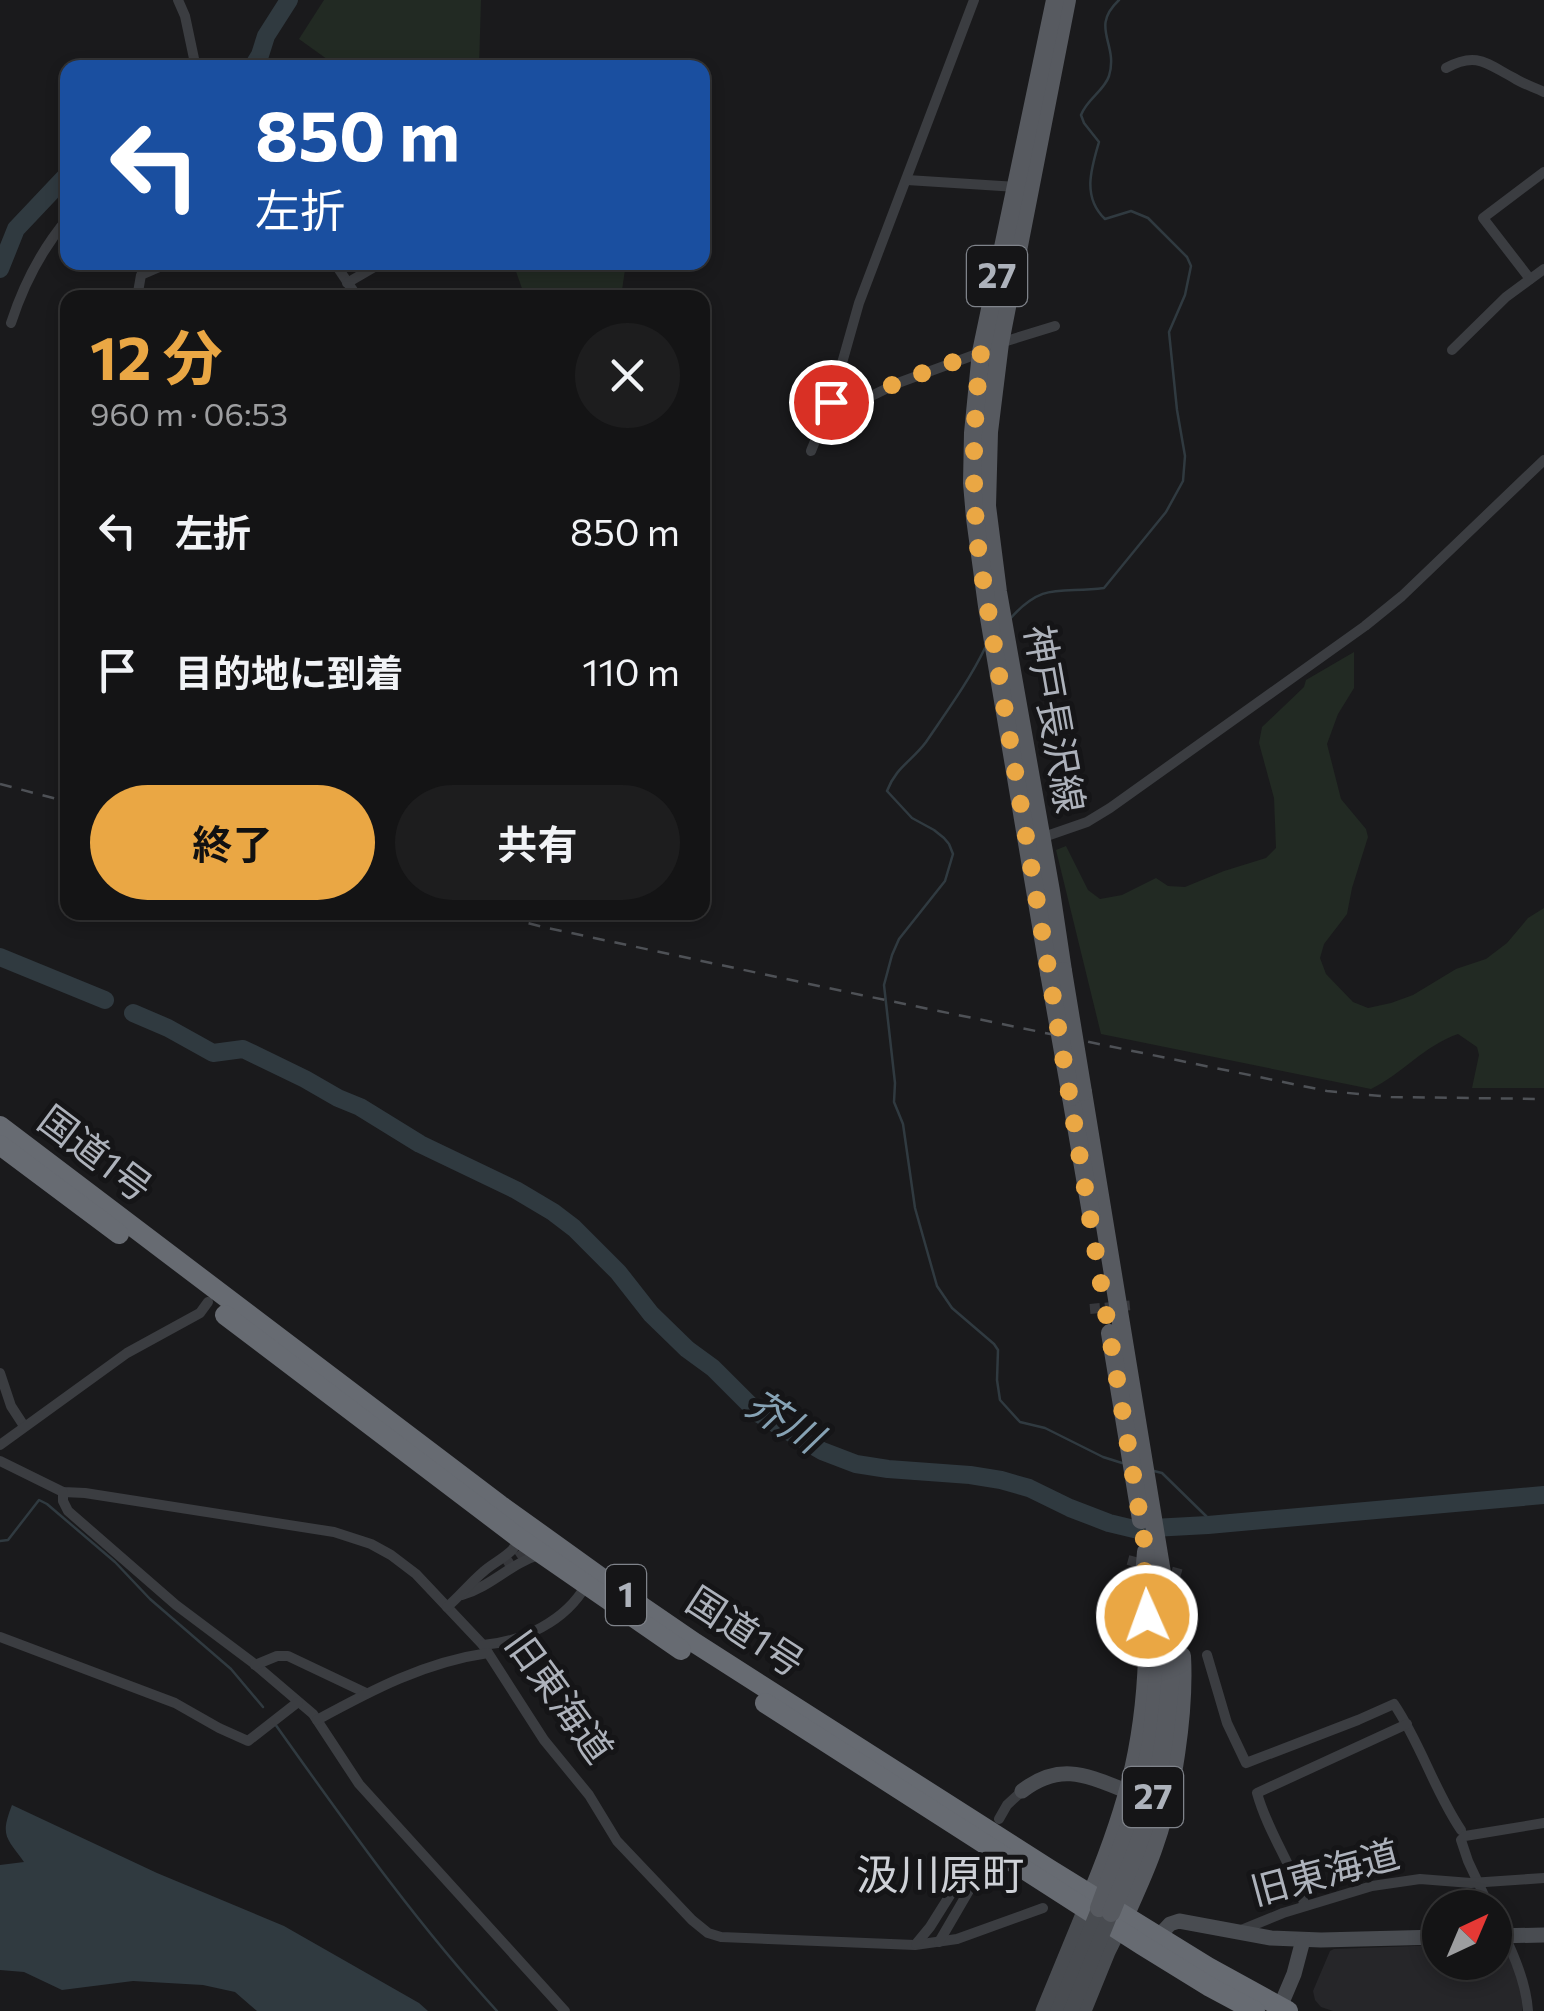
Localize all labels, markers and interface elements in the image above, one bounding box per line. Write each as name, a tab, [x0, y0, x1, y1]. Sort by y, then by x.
text: 850 m	[255, 90, 460, 175]
icon: left	[90, 100, 220, 230]
text: 左折	[255, 181, 345, 236]
road number: 27	[967, 246, 1027, 306]
text: 12 分	[90, 319, 223, 392]
button: close	[575, 323, 680, 428]
pin	[789, 360, 874, 445]
icon: arrive	[804, 375, 859, 430]
text: 960 m · 06:53	[90, 393, 288, 433]
icon: left	[90, 503, 145, 558]
text: 850 m	[570, 507, 680, 554]
text: 左折	[175, 508, 251, 555]
street label: 神戸長沢線	[1017, 621, 1096, 816]
icon: arrive	[90, 643, 145, 698]
text: 110 m	[582, 647, 680, 694]
text: 目的地に到着	[175, 648, 403, 695]
button: 終了	[90, 785, 375, 900]
button: 共有	[395, 785, 680, 900]
street label: 国道1号	[30, 1094, 163, 1210]
water label: 芥川	[738, 1377, 836, 1463]
position arrow	[1095, 1564, 1199, 1668]
road number: 1	[606, 1565, 646, 1625]
street label: 国道1号	[679, 1575, 814, 1685]
street label: 旧東海道	[497, 1620, 625, 1771]
road number: 27	[1123, 1767, 1183, 1827]
street label: 旧東海道	[1245, 1828, 1404, 1913]
district label: 汲川原町	[856, 1847, 1024, 1899]
north arrow	[1422, 1890, 1512, 1980]
map controls	[1422, 1890, 1512, 1980]

